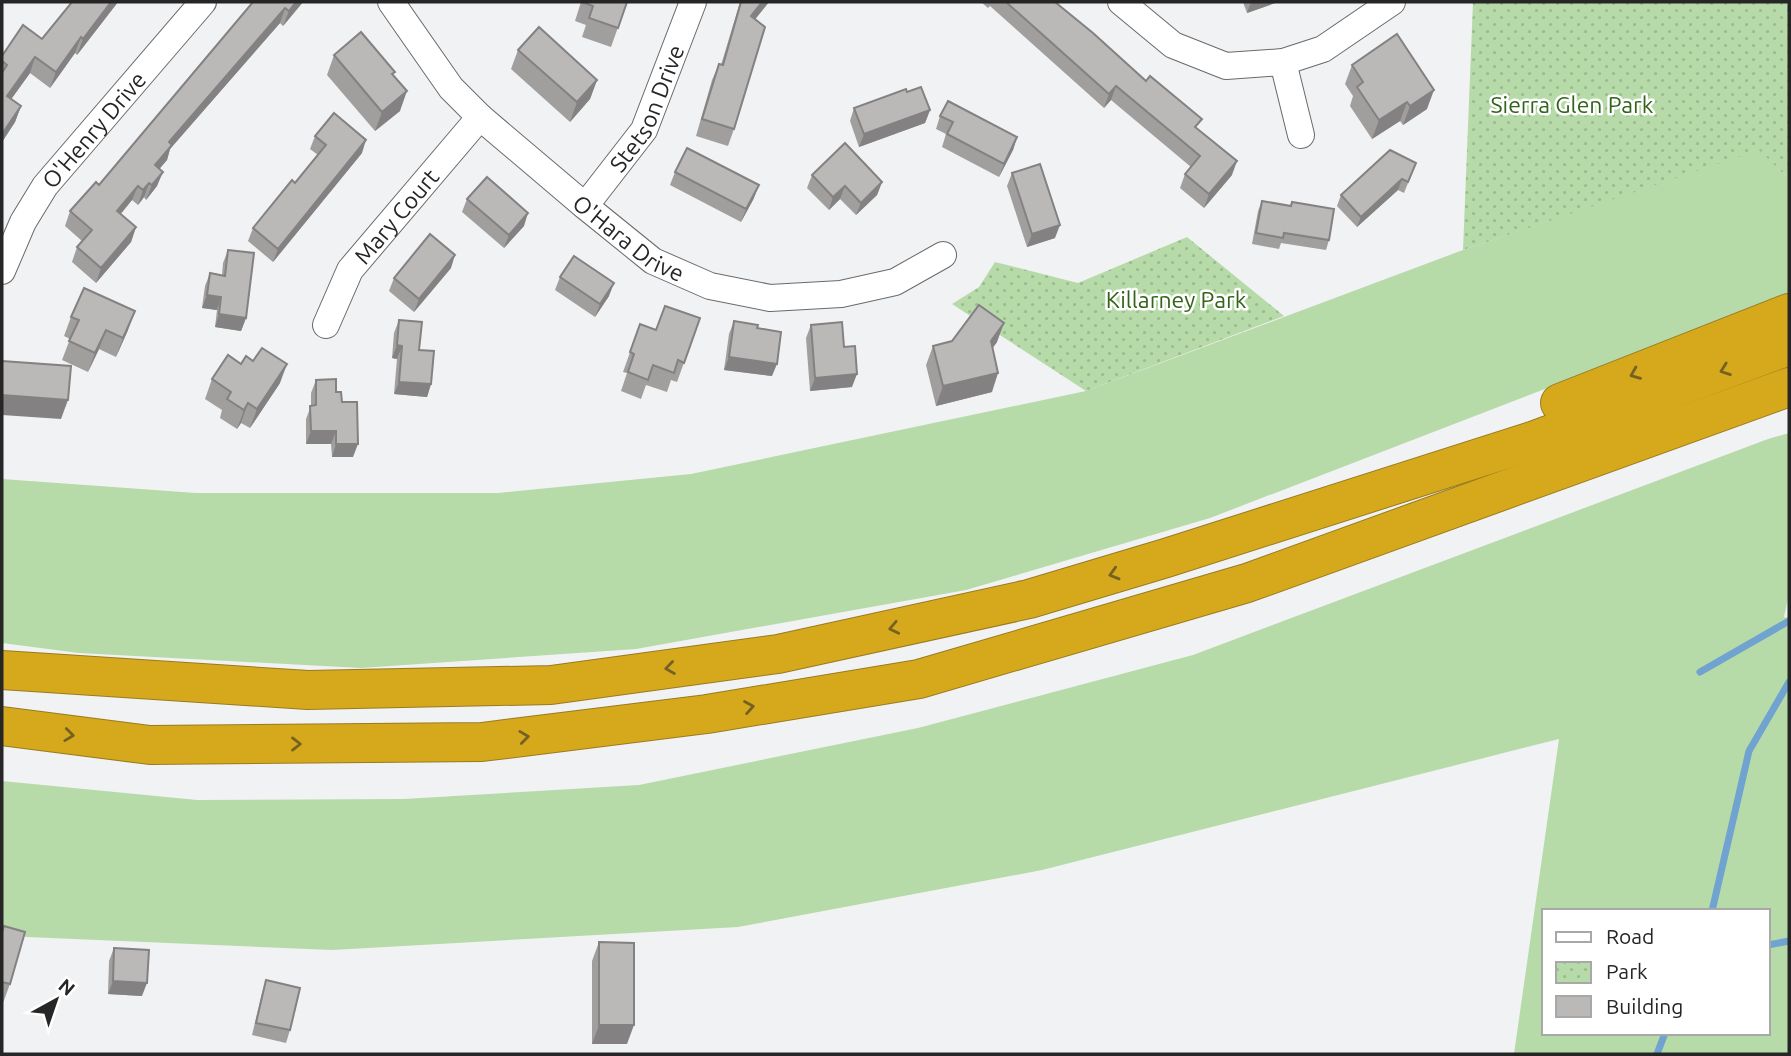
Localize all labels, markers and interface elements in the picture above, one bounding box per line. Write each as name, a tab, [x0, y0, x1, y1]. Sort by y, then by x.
street label: Stetson Drive	[604, 41, 688, 176]
street label: O'Henry Drive	[37, 66, 150, 193]
park label: Sierra Glen Park	[1491, 92, 1654, 117]
street label: Mary Court	[349, 164, 443, 268]
street label: O'Hara Drive	[568, 189, 688, 286]
park label: Killarney Park	[1106, 287, 1247, 312]
one-way arrow	[1720, 362, 1732, 376]
one-way arrow	[1629, 365, 1641, 379]
one-way arrow	[1109, 565, 1121, 580]
one-way arrow	[888, 620, 900, 635]
one-way arrow	[664, 661, 676, 676]
one-way arrow	[743, 700, 755, 715]
one-way arrow	[64, 727, 75, 742]
one-way arrow	[518, 730, 529, 745]
one-way arrow	[292, 736, 302, 752]
legend	[1542, 909, 1770, 1035]
text: Road	[1606, 924, 1654, 948]
text: Park	[1606, 959, 1648, 983]
north arrow	[21, 965, 91, 1035]
text: N	[54, 974, 79, 1000]
text: Building	[1606, 994, 1683, 1018]

